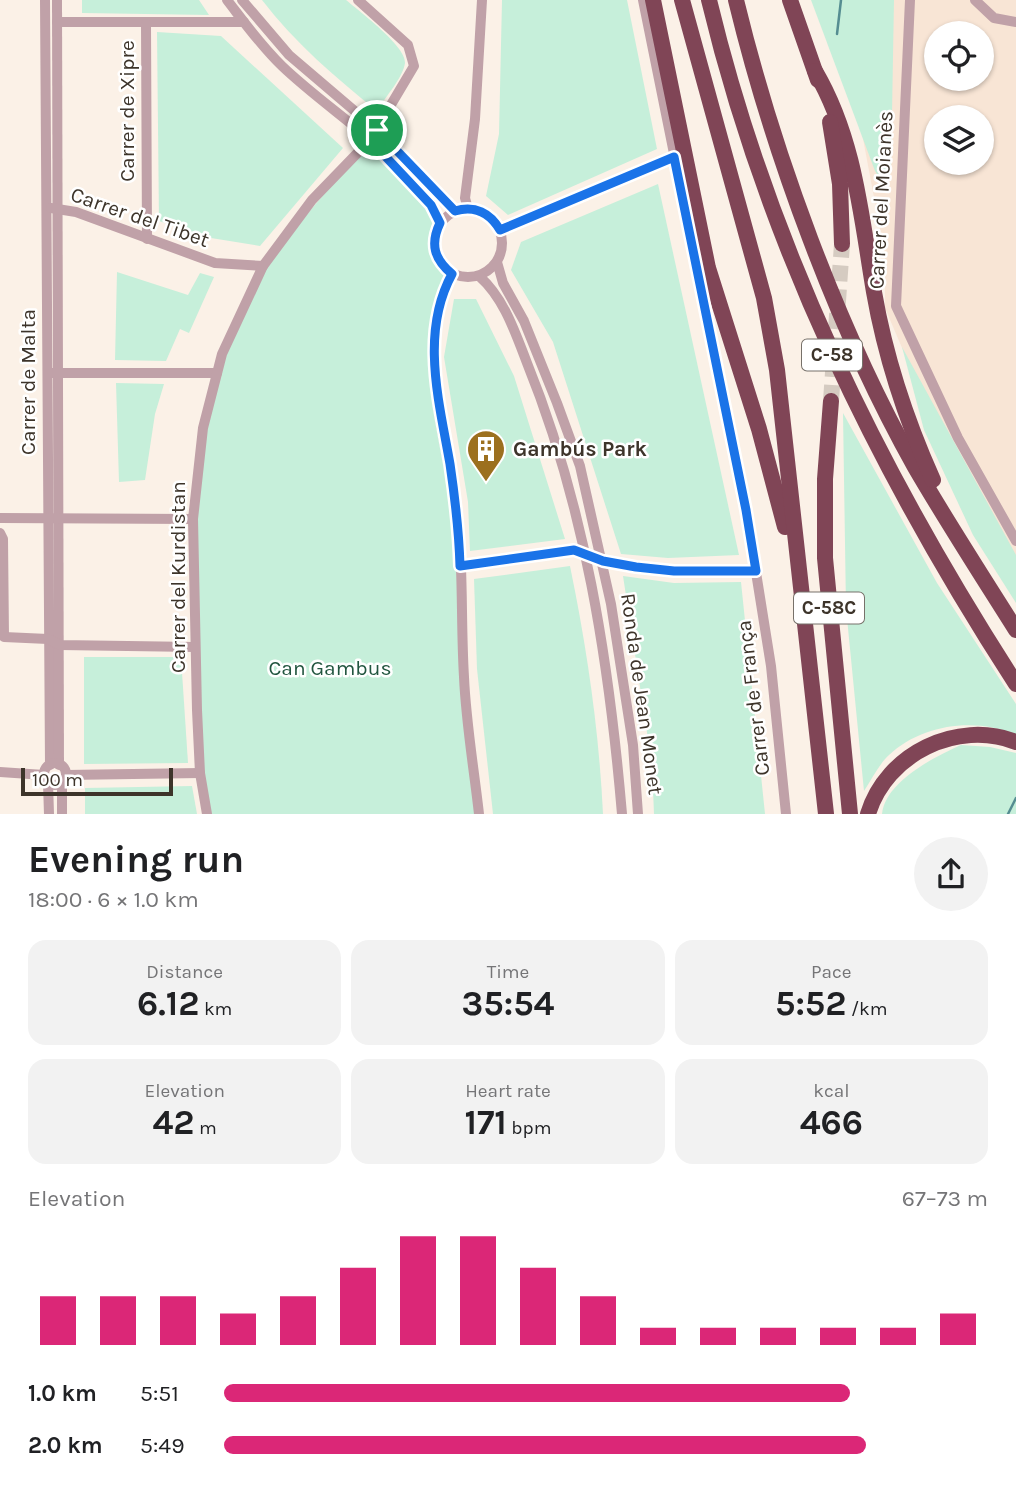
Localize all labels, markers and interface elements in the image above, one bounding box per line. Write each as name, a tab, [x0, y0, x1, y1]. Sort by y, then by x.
map controls	[924, 21, 994, 175]
button: locate	[924, 21, 994, 91]
street label: Carrer de Xipre	[115, 40, 139, 182]
pin	[347, 100, 407, 160]
button: layers	[924, 105, 994, 175]
street label: Carrer del Moianès	[864, 110, 898, 290]
icon: arrive	[358, 111, 396, 149]
street label: Carrer del Tibet	[68, 182, 213, 252]
street label: Carrer de Malta	[16, 309, 40, 455]
road number: C-58	[802, 340, 862, 370]
building icon: Gambús Park	[465, 428, 507, 483]
place label: Gambús Park	[513, 437, 648, 461]
street label: Carrer del Kurdistan	[166, 481, 190, 673]
street label: Ronda de Jean Monet	[616, 592, 668, 796]
road number: C-58C	[794, 593, 864, 624]
street label: Carrer de França	[732, 619, 774, 777]
park label: Can Gambus	[268, 656, 392, 680]
scale bar	[21, 765, 173, 797]
text: 100 m	[32, 769, 83, 791]
text: Evening run	[28, 837, 244, 882]
button: share	[914, 837, 988, 911]
text: 18:00 · 6 × 1.0 km	[28, 886, 199, 913]
text: Distance	[146, 961, 223, 983]
text: Time	[487, 961, 529, 983]
text: Pace	[811, 961, 852, 983]
text: 6.12	[137, 983, 199, 1024]
text: 35:54	[462, 983, 554, 1024]
text: 5:52	[775, 983, 846, 1024]
text: km	[199, 998, 232, 1020]
text: /km	[846, 998, 888, 1020]
text: Elevation	[144, 1080, 225, 1102]
text: Heart rate	[465, 1080, 551, 1102]
text: kcal	[813, 1080, 849, 1102]
text: 42	[153, 1102, 195, 1143]
text: 171	[464, 1102, 507, 1143]
text: 466	[800, 1102, 863, 1143]
text: m	[195, 1117, 217, 1139]
text: bpm	[507, 1117, 552, 1139]
text: Elevation	[28, 1185, 125, 1212]
text: 67–73 m	[902, 1185, 988, 1212]
text: 1.0 km	[28, 1380, 97, 1407]
text: 5:51	[140, 1380, 179, 1407]
text: 2.0 km	[28, 1432, 103, 1459]
text: 5:49	[140, 1432, 184, 1459]

